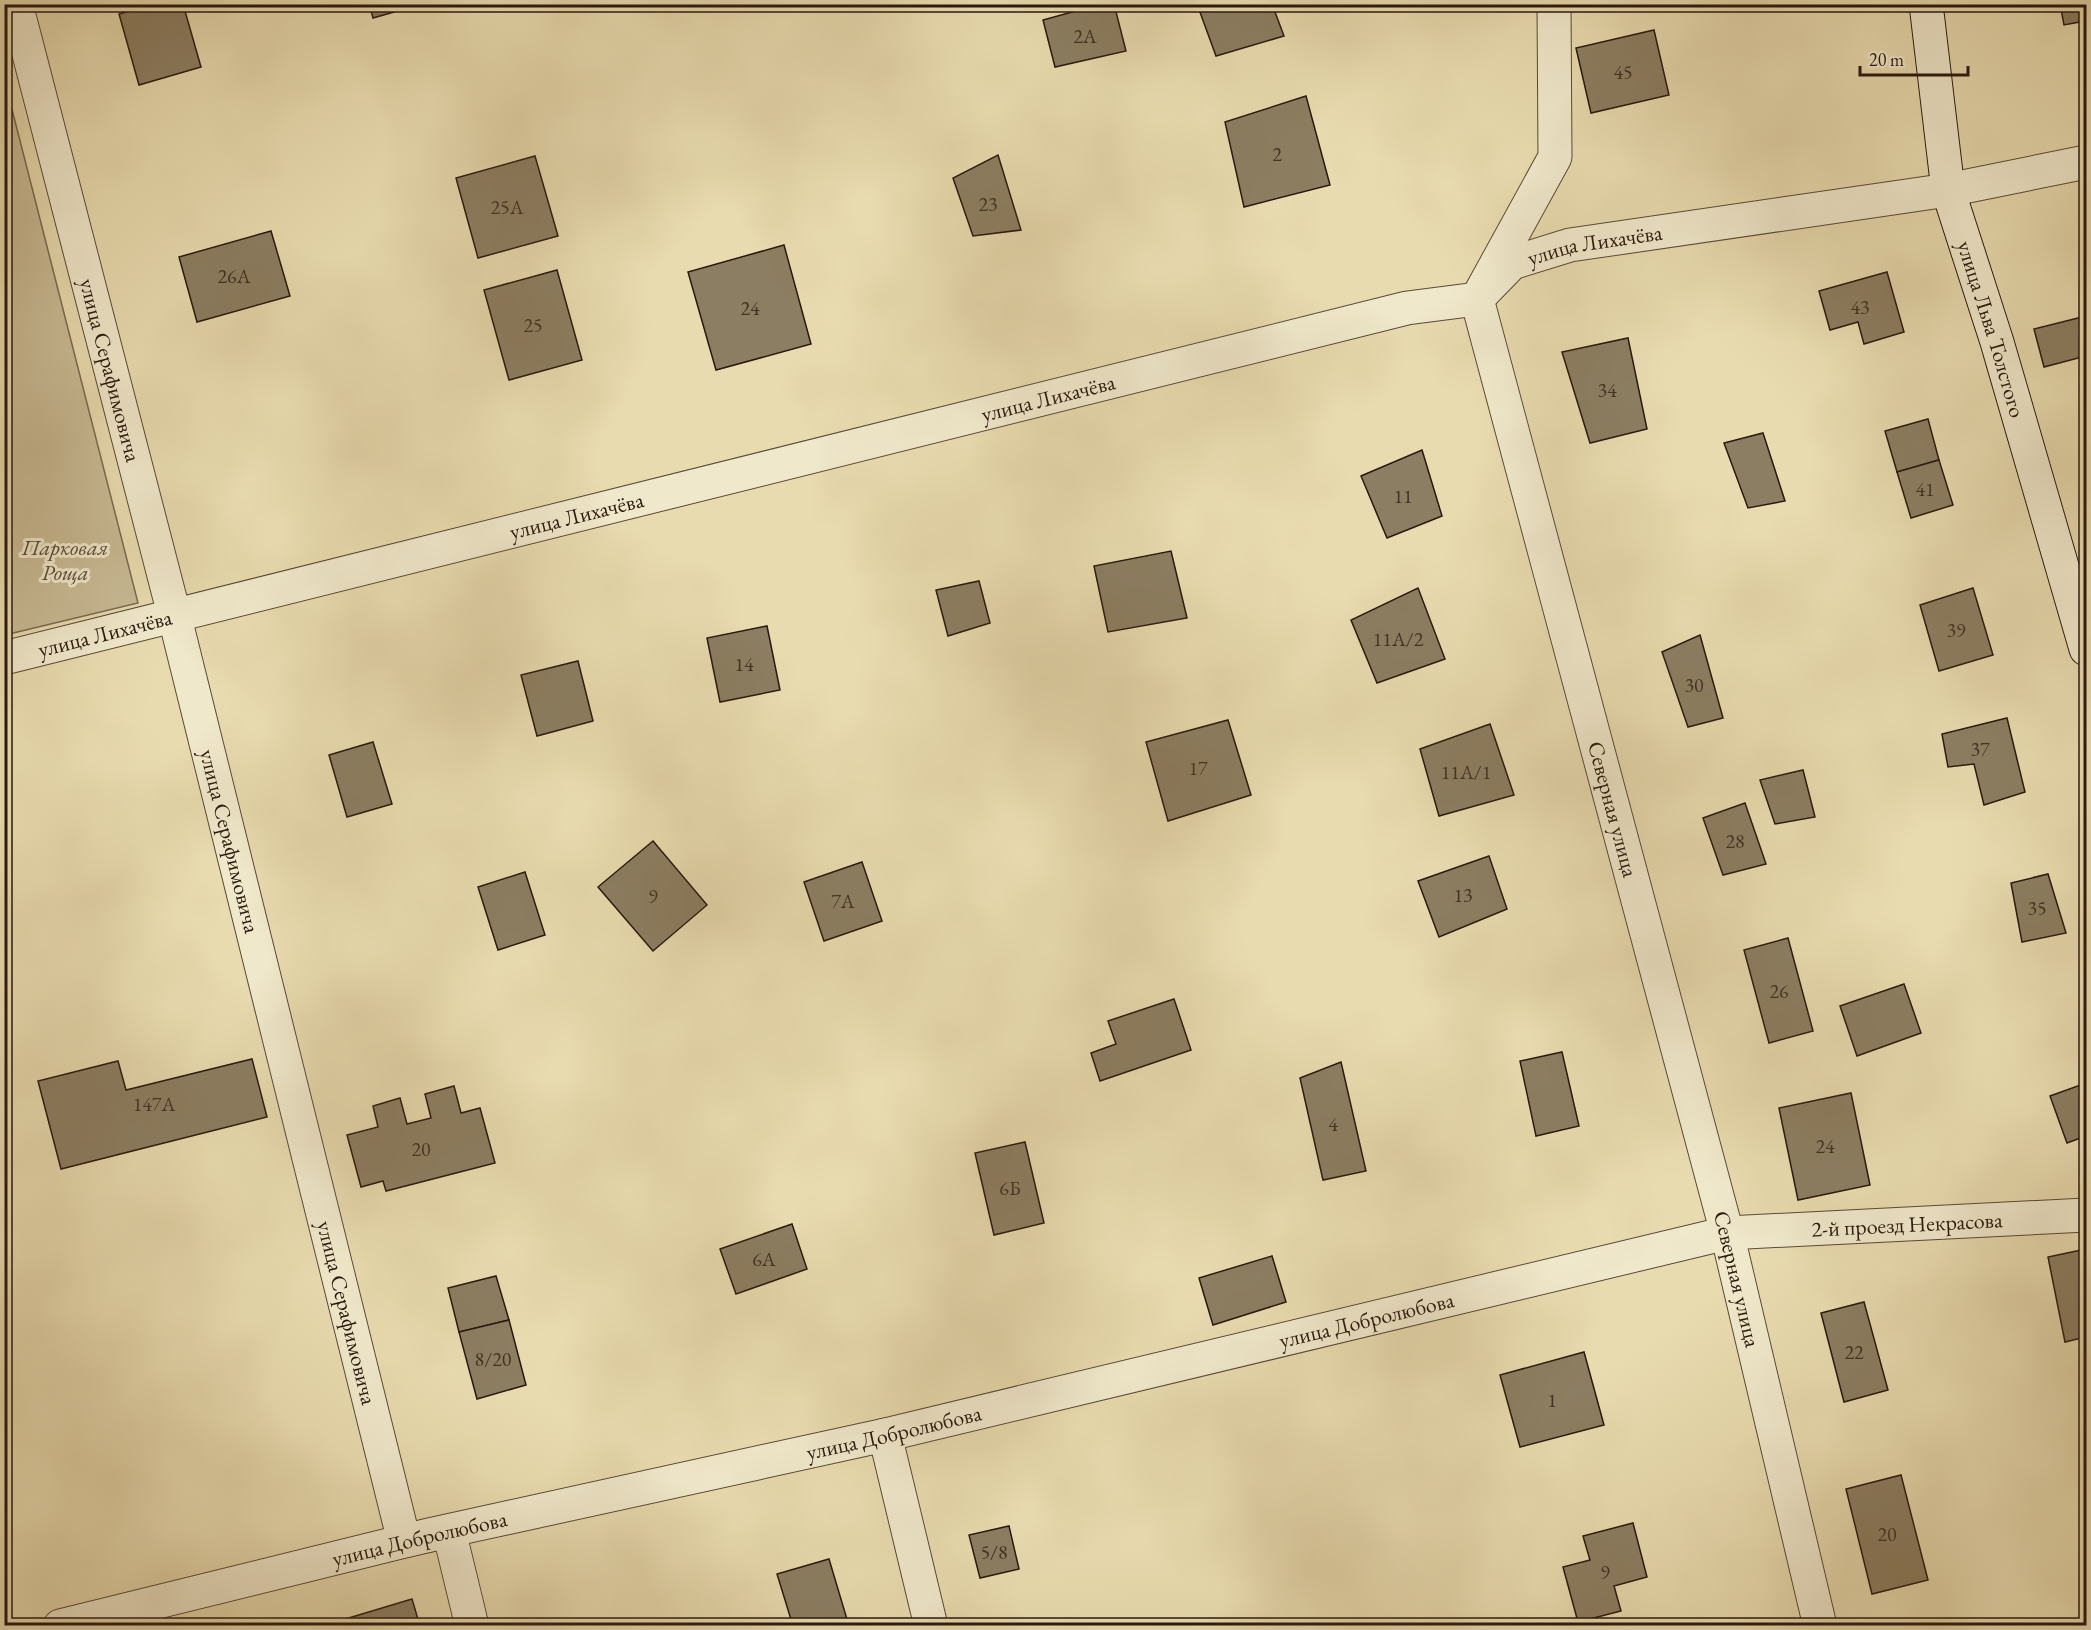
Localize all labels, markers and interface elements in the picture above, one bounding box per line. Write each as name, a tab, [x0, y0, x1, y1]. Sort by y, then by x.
house number: 2А	[1073, 23, 1097, 49]
scale bar	[1860, 39, 1968, 77]
text: 20 m	[1869, 48, 1904, 71]
house number: 45	[1613, 59, 1633, 85]
house number: 2	[1272, 141, 1282, 167]
house number: 23	[978, 191, 998, 217]
house number: 25А	[490, 194, 524, 220]
street label: улица Лихачёва	[1524, 218, 1664, 272]
street label: улица Льва Толстого	[1950, 237, 2032, 421]
house number: 26А	[217, 263, 251, 289]
street label: улица Серафимовича	[73, 275, 148, 465]
house number: 43	[1850, 294, 1870, 320]
house number: 24	[740, 295, 760, 321]
house number: 25	[523, 312, 543, 338]
street label: улица Лихачёва	[978, 367, 1118, 429]
house number: 34	[1597, 377, 1617, 403]
house number: 41	[1915, 476, 1935, 502]
house number: 11	[1393, 483, 1413, 509]
street label: улица Лихачёва	[507, 485, 647, 546]
park label: Парковая Роща	[21, 533, 108, 587]
street label: улица Лихачёва	[35, 603, 175, 664]
house number: 39	[1946, 617, 1966, 643]
house number: 11А/2	[1373, 626, 1424, 652]
house number: 14	[734, 651, 754, 677]
house number: 30	[1684, 672, 1704, 698]
house number: 37	[1970, 736, 1990, 762]
street label: Северная улица	[1581, 738, 1645, 880]
street label: улица Серафимовича	[193, 746, 267, 936]
house number: 17	[1188, 755, 1208, 781]
house number: 11А/1	[1441, 759, 1491, 785]
house number: 28	[1725, 828, 1745, 854]
house number: 13	[1453, 882, 1473, 908]
house number: 9	[648, 883, 658, 909]
house number: 7А	[831, 888, 855, 914]
house number: 35	[2027, 895, 2047, 921]
house number: 26	[1769, 978, 1789, 1004]
house number: 147A	[133, 1091, 175, 1117]
house number: 4	[1328, 1111, 1338, 1137]
house number: 24	[1815, 1133, 1835, 1159]
house number: 20	[411, 1136, 431, 1162]
house number: 6Б	[999, 1175, 1021, 1201]
street label: 2-й проезд Некрасова	[1811, 1205, 2004, 1244]
street label: Северная улица	[1707, 1208, 1768, 1350]
street label: улица Серафимовича	[310, 1218, 384, 1408]
house number: 6А	[752, 1246, 776, 1272]
street label: улица Добролюбова	[1276, 1285, 1457, 1355]
house number: 22	[1844, 1339, 1864, 1365]
house number: 8/20	[475, 1346, 512, 1372]
house number: 1	[1547, 1387, 1557, 1413]
street label: улица Добролюбова	[804, 1398, 985, 1467]
street label: улица Добролюбова	[329, 1504, 510, 1573]
house number: 20	[1877, 1521, 1897, 1547]
house number: 5/8	[980, 1539, 1008, 1565]
house number: 9	[1600, 1559, 1610, 1585]

